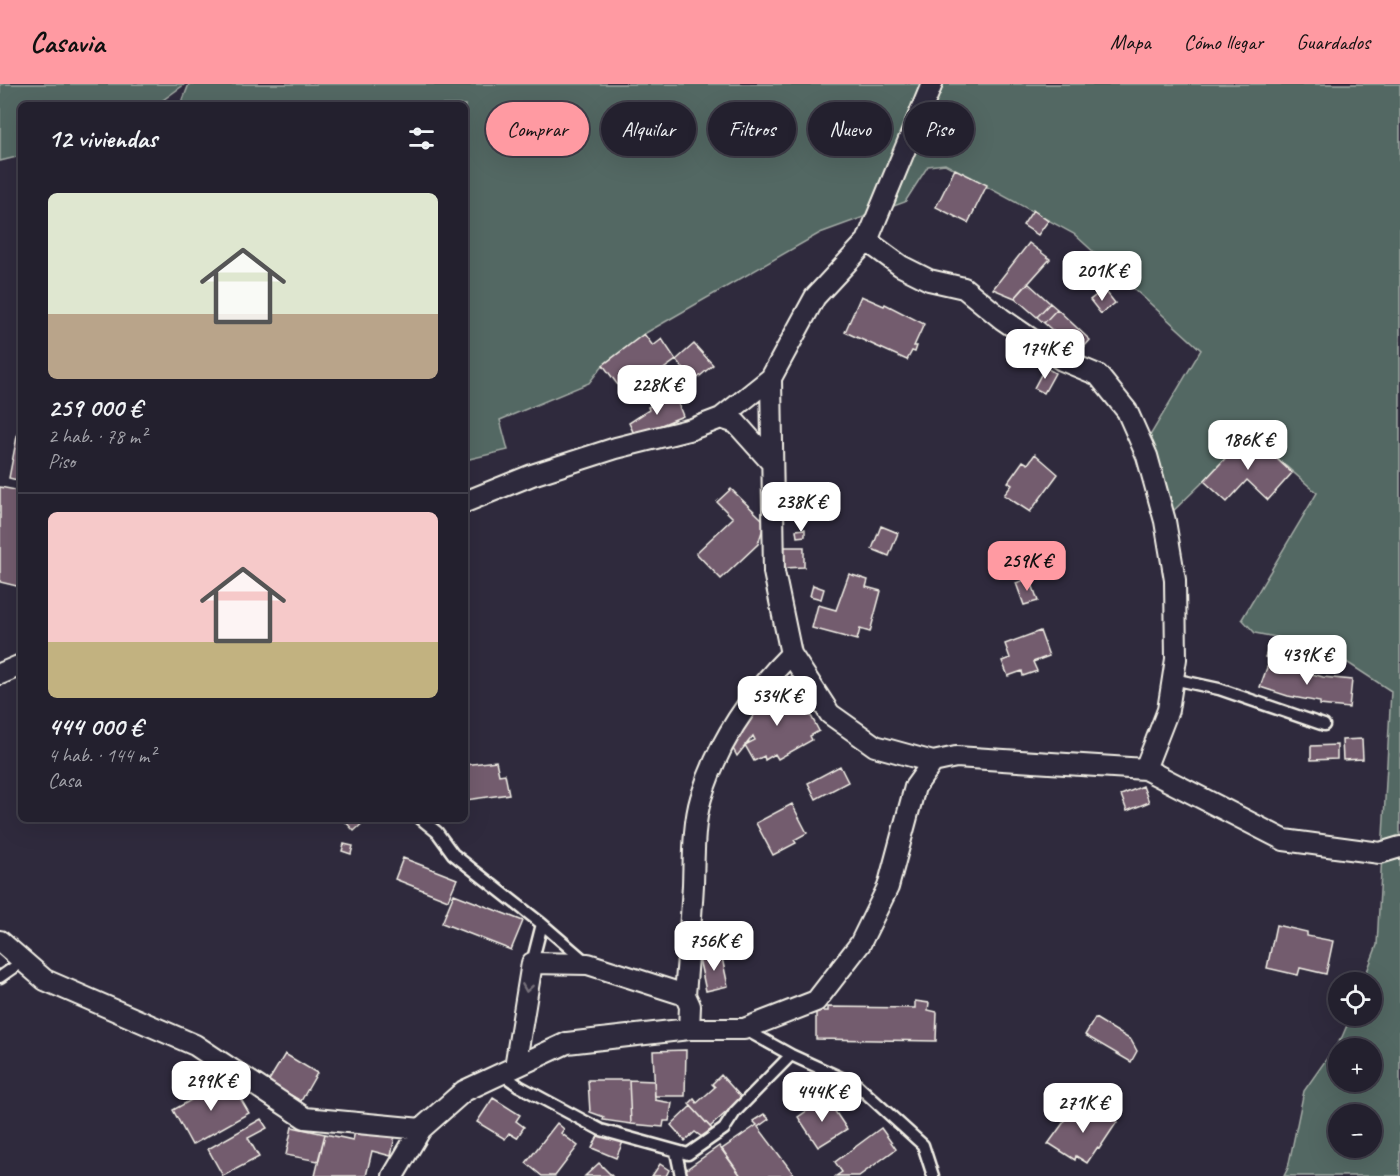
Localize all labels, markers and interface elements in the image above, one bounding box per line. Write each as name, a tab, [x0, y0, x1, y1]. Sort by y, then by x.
text: Casavia	[30, 25, 104, 60]
text: Mapa	[1110, 29, 1151, 55]
text: Cómo llegar	[1184, 29, 1263, 55]
text: Guardados	[1296, 29, 1370, 55]
chip: Comprar	[486, 102, 589, 156]
chip: Alquilar	[601, 102, 696, 156]
chip: Filtros	[708, 102, 796, 156]
chip: Nuevo	[808, 102, 892, 156]
chip: Piso	[904, 102, 974, 156]
text: 12 viviendas	[48, 122, 157, 155]
icon: filters	[405, 122, 438, 155]
icon: home	[189, 232, 297, 340]
pin: 201K €	[1053, 251, 1151, 302]
text: 201K €	[1077, 258, 1128, 283]
pin: 174K €	[996, 329, 1094, 380]
text: 174K €	[1020, 336, 1070, 361]
pin: 228K €	[608, 365, 706, 416]
text: 228K €	[632, 372, 683, 397]
text: 259 000 €	[48, 391, 142, 424]
pin: 186K €	[1199, 420, 1297, 471]
text: 2 hab. · 78 m²	[48, 424, 146, 449]
text: 186K €	[1222, 427, 1274, 452]
text: Piso	[48, 449, 75, 474]
pin: 238K €	[752, 482, 850, 533]
text: 238K €	[776, 489, 827, 514]
pin: 259K €	[978, 541, 1076, 592]
text: 259K €	[1002, 548, 1052, 573]
icon: home	[189, 551, 297, 659]
pin: 439K €	[1258, 635, 1356, 686]
text: 439K €	[1282, 642, 1332, 667]
pin: 534K €	[728, 676, 826, 727]
text: 534K €	[752, 683, 802, 708]
text: 444 000 €	[48, 710, 142, 743]
text: 4 hab. · 144 m²	[48, 743, 155, 768]
text: Casa	[48, 768, 81, 793]
pin: 756K €	[665, 921, 763, 972]
text: 756K €	[688, 928, 740, 953]
map controls	[1328, 972, 1382, 1158]
button: locate	[1328, 972, 1382, 1026]
one-way arrow	[522, 984, 534, 993]
button: +	[1328, 1038, 1382, 1092]
pin: 299K €	[162, 1061, 260, 1112]
text: 299K €	[186, 1068, 236, 1093]
pin: 444K €	[773, 1072, 871, 1123]
text: 444K €	[797, 1079, 848, 1104]
pin: 271K €	[1034, 1083, 1132, 1134]
text: 271K €	[1058, 1090, 1108, 1115]
button: −	[1328, 1104, 1382, 1158]

